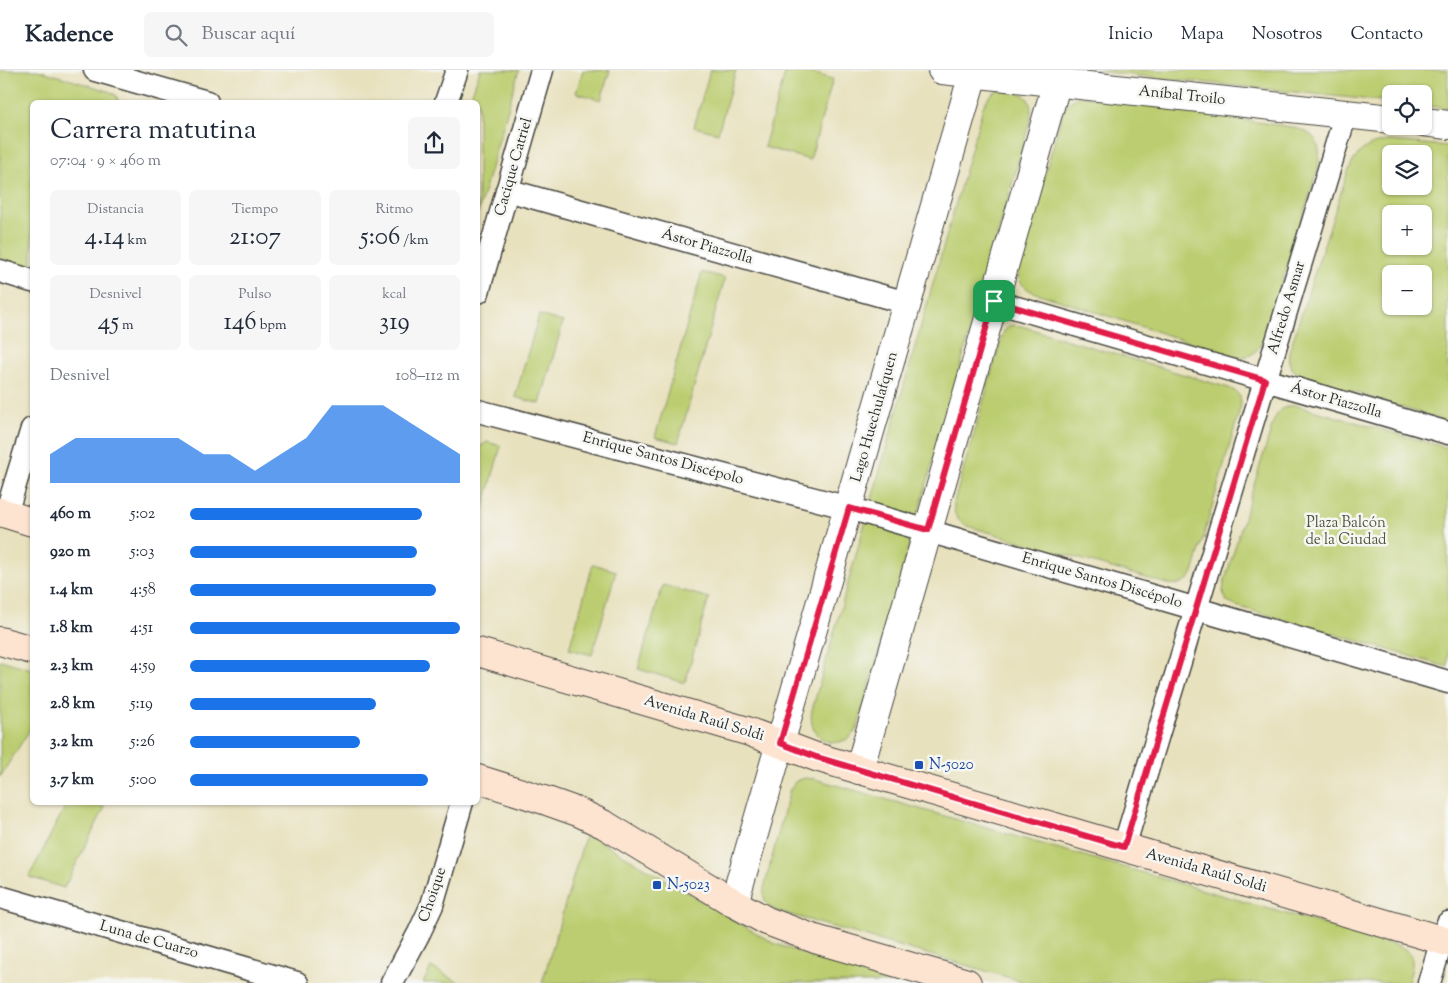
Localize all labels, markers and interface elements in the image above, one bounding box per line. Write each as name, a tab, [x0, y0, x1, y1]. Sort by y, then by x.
search box	[144, 12, 494, 57]
text: Kadence	[25, 18, 114, 52]
icon: search	[162, 21, 190, 49]
text: Buscar aquí	[202, 21, 296, 48]
text: Inicio	[1108, 22, 1153, 48]
text: Mapa	[1181, 22, 1224, 48]
text: Nosotros	[1252, 22, 1322, 48]
text: Contacto	[1350, 22, 1423, 48]
street label: Aníbal Troilo	[1138, 81, 1226, 111]
map controls	[1382, 85, 1432, 315]
button: locate	[1382, 85, 1432, 135]
text: Carrera matutina	[50, 111, 257, 151]
street label: Cacique Catriel	[490, 115, 538, 219]
button: share	[408, 117, 460, 169]
button: layers	[1382, 145, 1432, 195]
text: 07:04 · 9 × 460 m	[50, 150, 161, 173]
text: Distancia	[87, 200, 144, 220]
text: Tiempo	[232, 200, 278, 220]
text: Ritmo	[375, 200, 413, 220]
button: +	[1382, 205, 1432, 255]
text: 4.14	[85, 220, 125, 256]
text: 21:07	[229, 220, 281, 256]
text: 5:06	[360, 220, 400, 256]
street label: Ástor Piazzolla	[659, 223, 756, 270]
text: km	[125, 231, 147, 251]
text: /km	[400, 231, 429, 251]
street label: Alfredo Asmar	[1263, 258, 1311, 357]
button: −	[1382, 265, 1432, 315]
pin	[973, 280, 1015, 322]
text: Desnivel	[89, 285, 142, 305]
text: Pulso	[239, 285, 271, 305]
text: kcal	[382, 285, 406, 305]
icon: arrive	[980, 287, 1008, 315]
text: 45	[98, 305, 119, 341]
text: 146	[223, 305, 257, 341]
text: 319	[379, 305, 410, 341]
text: m	[119, 316, 134, 336]
text: bpm	[257, 316, 287, 336]
street label: Lago Huechulafquen	[846, 349, 904, 485]
text: Desnivel	[50, 365, 110, 388]
text: 108–112 m	[395, 365, 460, 388]
street label: Ástor Piazzolla	[1288, 377, 1385, 424]
street label: Enrique Santos Discépolo	[580, 427, 746, 491]
text: 460 m	[50, 503, 91, 526]
text: 5:02	[130, 503, 155, 526]
park label: Plaza Balcón de la Ciudad	[1305, 513, 1387, 551]
text: 920 m	[50, 541, 90, 564]
text: 5:03	[130, 541, 154, 564]
street label: Enrique Santos Discépolo	[1019, 548, 1185, 614]
text: 1.4 km	[50, 579, 93, 602]
text: 4:58	[130, 579, 156, 602]
text: 1.8 km	[50, 617, 93, 640]
text: 4:51	[130, 617, 153, 640]
text: 2.3 km	[50, 655, 93, 678]
text: 4:59	[130, 655, 155, 678]
street label: Avenida Raúl Soldi	[641, 691, 767, 747]
text: 2.8 km	[50, 693, 95, 716]
text: 5:19	[130, 693, 153, 716]
text: 3.2 km	[50, 731, 93, 754]
text: 5:26	[130, 731, 155, 754]
place label: N-5020	[929, 755, 974, 776]
marker: N-5020	[913, 759, 925, 771]
text: 3.7 km	[50, 769, 94, 792]
text: 5:00	[130, 769, 156, 792]
street label: Avenida Raúl Soldi	[1143, 844, 1269, 898]
street label: Choique	[414, 865, 452, 925]
place label: N-5023	[667, 875, 710, 896]
marker: N-5023	[651, 879, 663, 891]
street label: Luna de Cuarzo	[97, 916, 201, 964]

